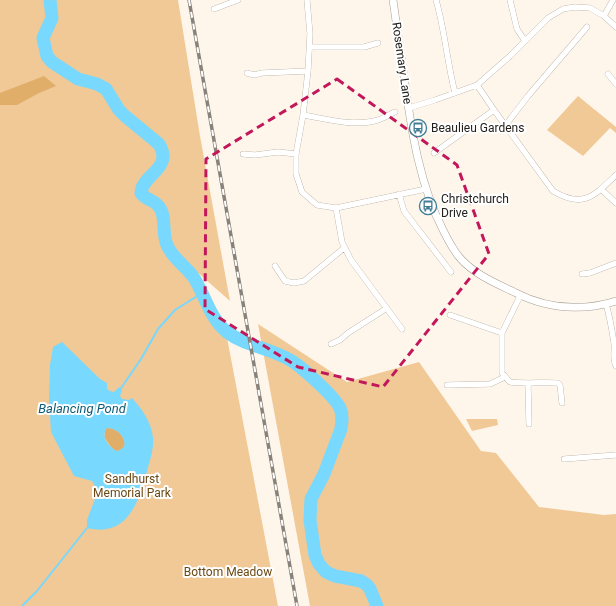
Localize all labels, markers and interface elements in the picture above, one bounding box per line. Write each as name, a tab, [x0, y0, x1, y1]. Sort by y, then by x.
street label: Rosemary Lane	[389, 21, 415, 105]
bus stop icon: Beaulieu Gardens	[408, 118, 428, 138]
place label: Beaulieu Gardens	[431, 121, 524, 135]
place label: Christchurch Drive	[441, 192, 509, 220]
bus stop icon: Christchurch Drive	[418, 196, 438, 216]
water label: Balancing Pond	[38, 401, 127, 416]
park label: Sandhurst Memorial Park	[93, 472, 172, 500]
park label: Bottom Meadow	[184, 565, 272, 579]

